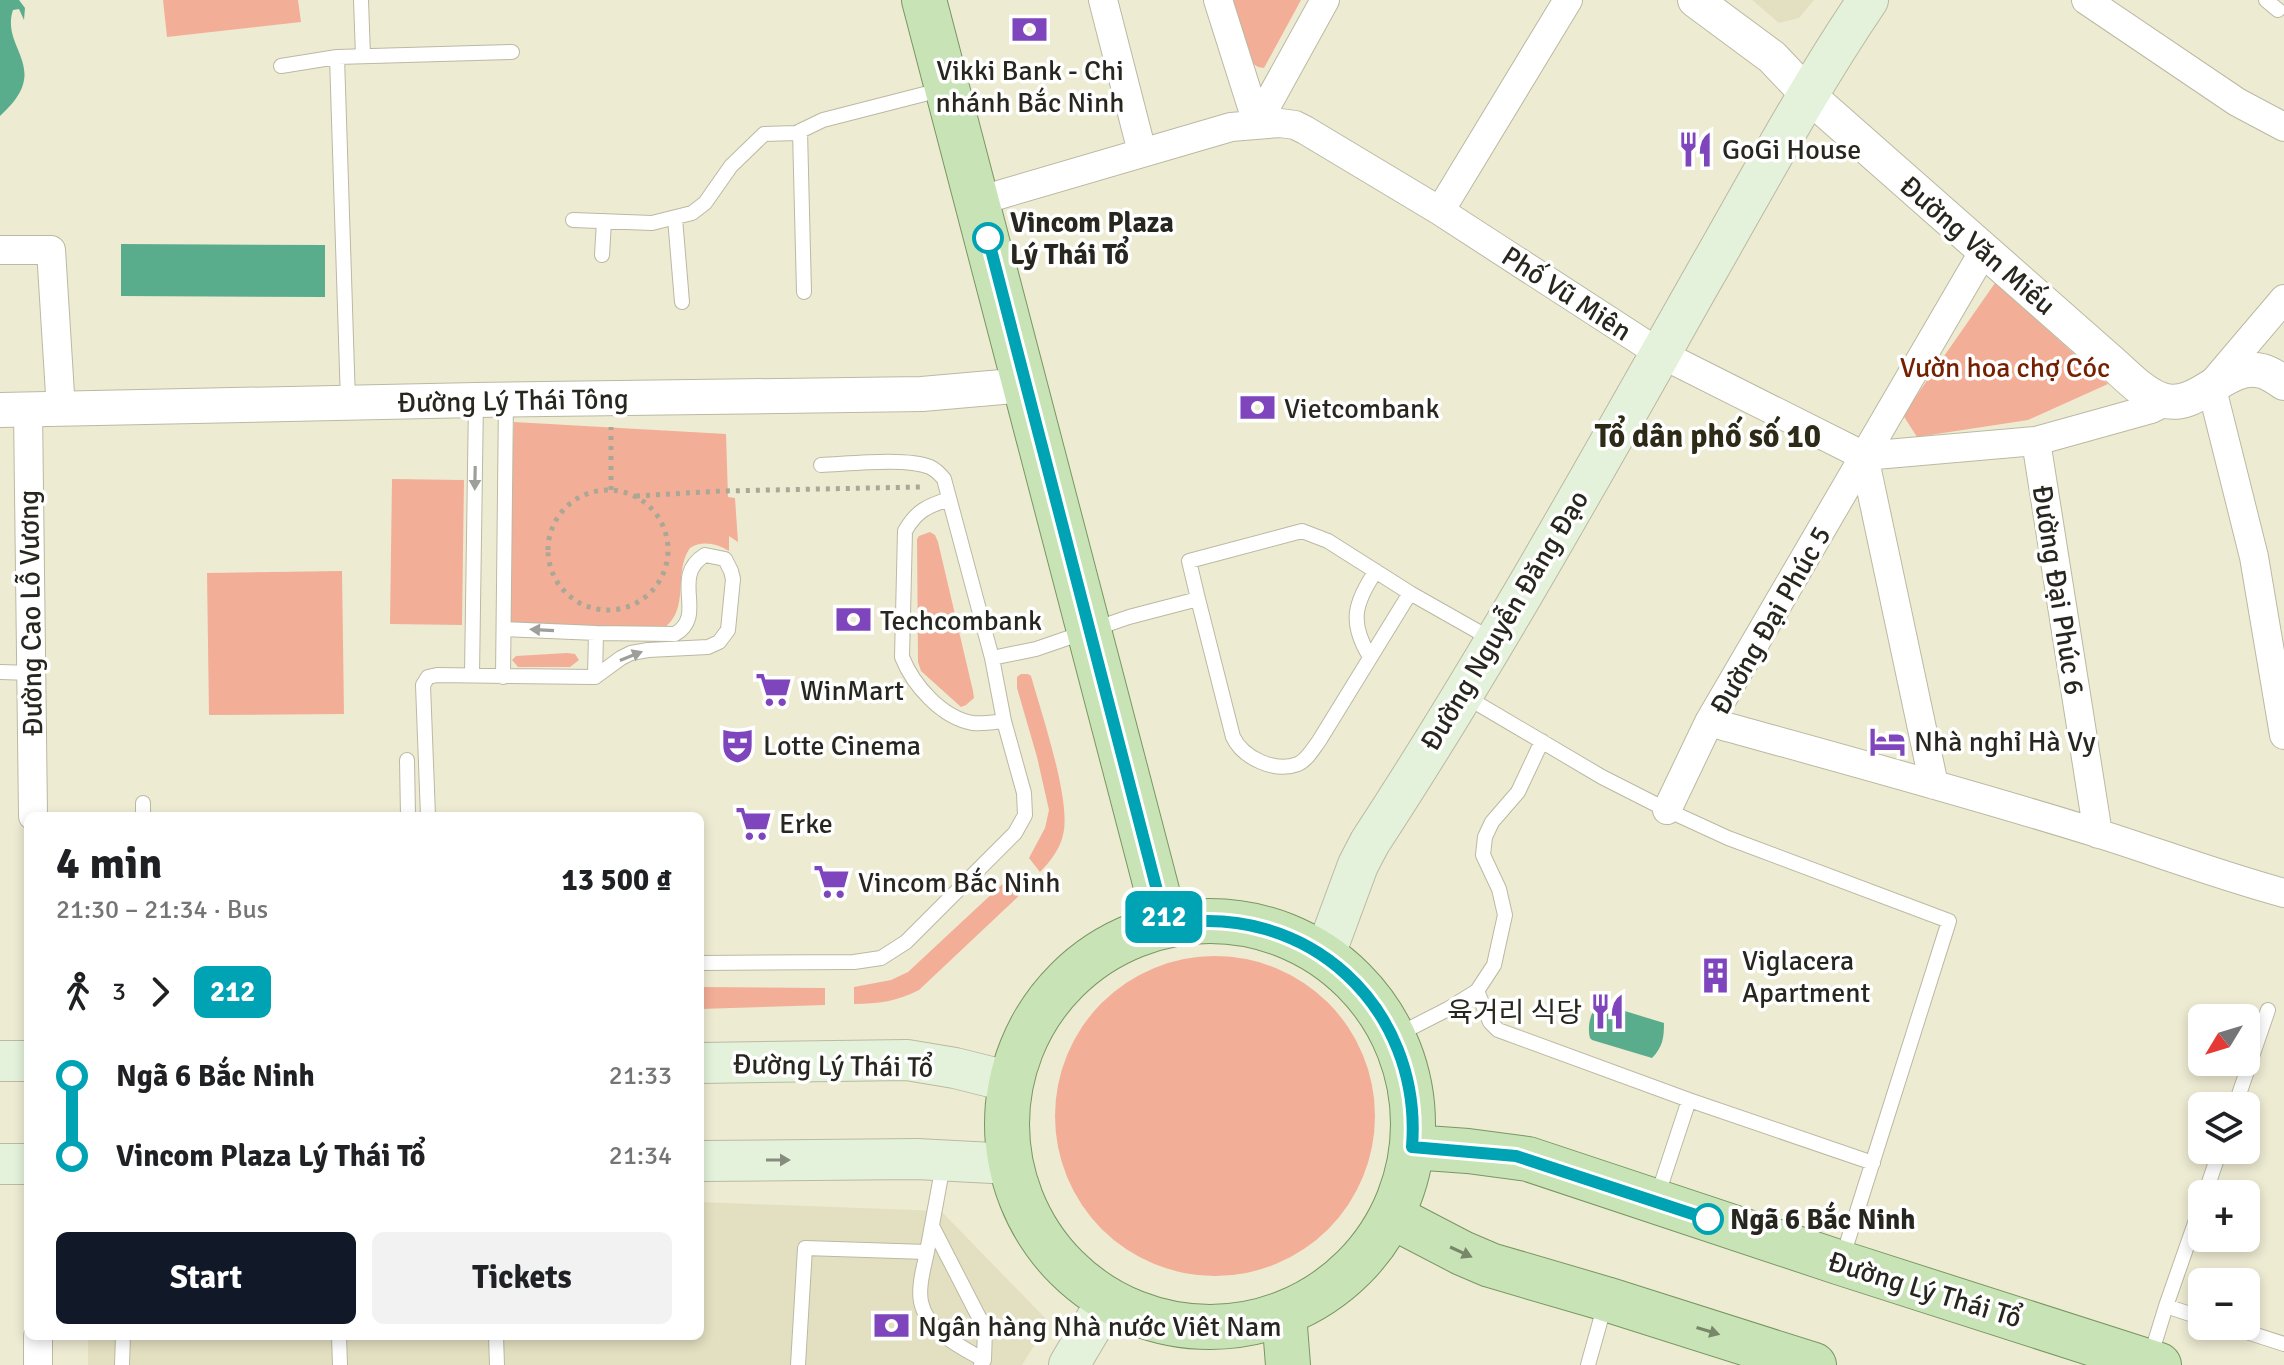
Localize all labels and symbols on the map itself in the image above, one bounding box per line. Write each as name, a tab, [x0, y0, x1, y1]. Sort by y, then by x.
bank icon: Vikki Bank - Chi nhánh Bắc Ninh	[1011, 11, 1049, 49]
place label: Vikki Bank - Chi nhánh Bắc Ninh	[936, 54, 1124, 120]
restaurant icon: GoGi House	[1677, 130, 1715, 168]
place label: GoGi House	[1722, 133, 1861, 167]
street label: Đường Văn Miếu	[1893, 169, 2062, 323]
place label: Vincom Plaza Lý Thái Tổ	[1010, 206, 1174, 272]
marker: Vincom Plaza Lý Thái Tổ	[973, 223, 1003, 253]
street label: Phố Vũ Miên	[1495, 239, 1638, 348]
park label: Vườn hoa chợ Cóc	[1900, 351, 2110, 385]
street label: Đường Lý Thái Tông	[397, 382, 629, 420]
bank icon: Vietcombank	[1239, 389, 1277, 427]
place label: Vietcombank	[1284, 392, 1439, 426]
district label: Tổ dân phố số 10	[1595, 415, 1821, 456]
one-way arrow	[469, 466, 481, 491]
street label: Đường Đại Phúc 6	[2025, 483, 2091, 698]
street label: Đường Nguyễn Đăng Đạo	[1414, 484, 1596, 757]
street label: Đường Cao Lỗ Vương	[12, 490, 50, 736]
street label: Đường Đại Phúc 5	[1703, 520, 1839, 721]
bank icon: Techcombank	[835, 601, 873, 639]
place label: Techcombank	[880, 604, 1042, 638]
one-way arrow	[529, 624, 554, 637]
one-way arrow	[619, 649, 643, 662]
supermarket icon: WinMart	[755, 671, 793, 709]
place label: WinMart	[800, 674, 904, 708]
hotel icon: Nhà nghỉ Hà Vy	[1869, 722, 1907, 760]
place label: Nhà nghỉ Hà Vy	[1914, 725, 2096, 759]
theatre icon: Lotte Cinema	[718, 726, 756, 764]
place label: Lotte Cinema	[763, 729, 921, 763]
supermarket icon: Erke	[734, 804, 772, 842]
place label: Erke	[779, 807, 833, 841]
supermarket icon: Vincom Bắc Ninh	[813, 863, 851, 901]
place label: Vincom Bắc Ninh	[858, 866, 1061, 900]
line badge: 212	[1118, 891, 1210, 943]
place label: Viglacera Apartment	[1742, 944, 1870, 1010]
building icon: Viglacera Apartment	[1697, 957, 1735, 995]
restaurant icon: 육거리 식당	[1589, 993, 1627, 1031]
place label: 육거리 식당	[1447, 996, 1582, 1030]
north arrow	[2188, 1004, 2260, 1076]
street label: Đường Lý Thái Tổ	[733, 1047, 933, 1085]
one-way arrow	[766, 1154, 791, 1166]
place label: Ngã 6 Bắc Ninh	[1730, 1201, 1916, 1237]
marker: Ngã 6 Bắc Ninh	[1693, 1204, 1723, 1234]
street label: Đường Lý Thái Tổ	[1824, 1244, 2025, 1336]
one-way arrow	[1449, 1245, 1472, 1259]
bank icon: Ngân hàng Nhà nước Viêt Nam	[873, 1307, 911, 1345]
place label: Ngân hàng Nhà nước Viêt Nam	[918, 1310, 1282, 1344]
one-way arrow	[1696, 1325, 1720, 1338]

